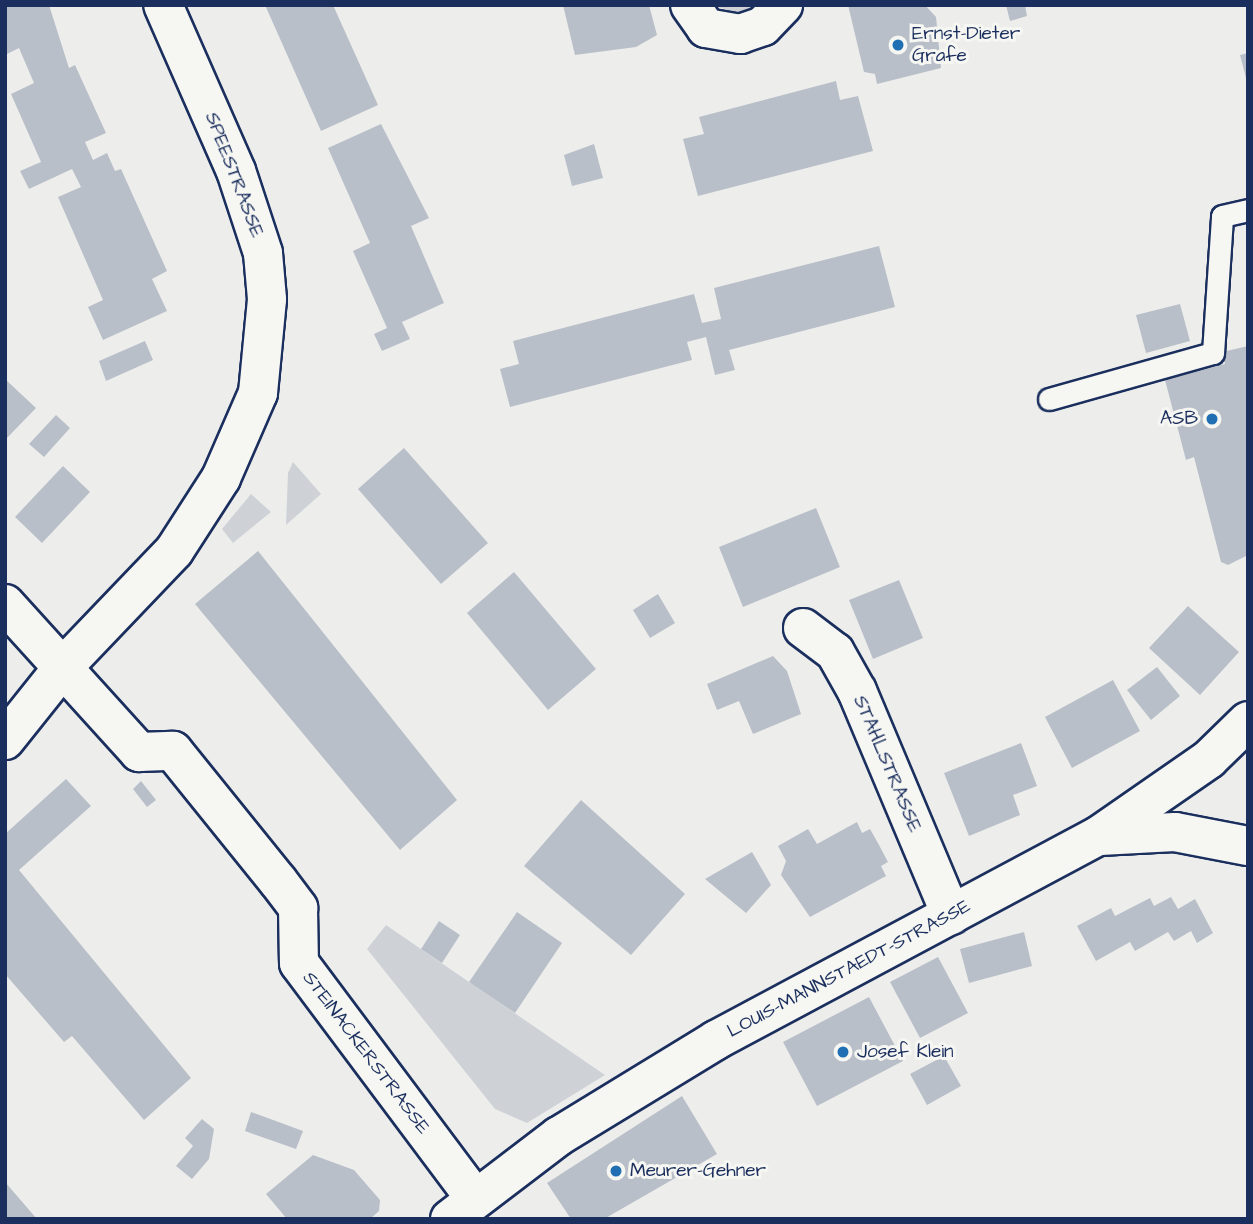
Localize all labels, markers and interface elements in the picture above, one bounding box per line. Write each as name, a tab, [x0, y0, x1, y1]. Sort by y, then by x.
place label: Ernst-Dieter Grafe	[912, 23, 1020, 67]
marker: Ernst-Dieter Grafe	[890, 37, 906, 53]
street label: SPEESTRASSE	[200, 109, 268, 241]
place label: ASB	[1160, 408, 1198, 430]
marker: ASB	[1204, 411, 1220, 427]
street label: STAHLSTRASSE	[848, 692, 926, 836]
street label: LOUIS-MANNSTAEDT-STRASSE	[723, 895, 975, 1043]
street label: STEINACKERSTRASSE	[297, 967, 435, 1139]
place label: Josef Klein	[857, 1041, 954, 1063]
marker: Josef Klein	[835, 1044, 851, 1060]
place label: Meurer-Gehner	[630, 1160, 766, 1182]
marker: Meurer-Gehner	[608, 1163, 624, 1179]

